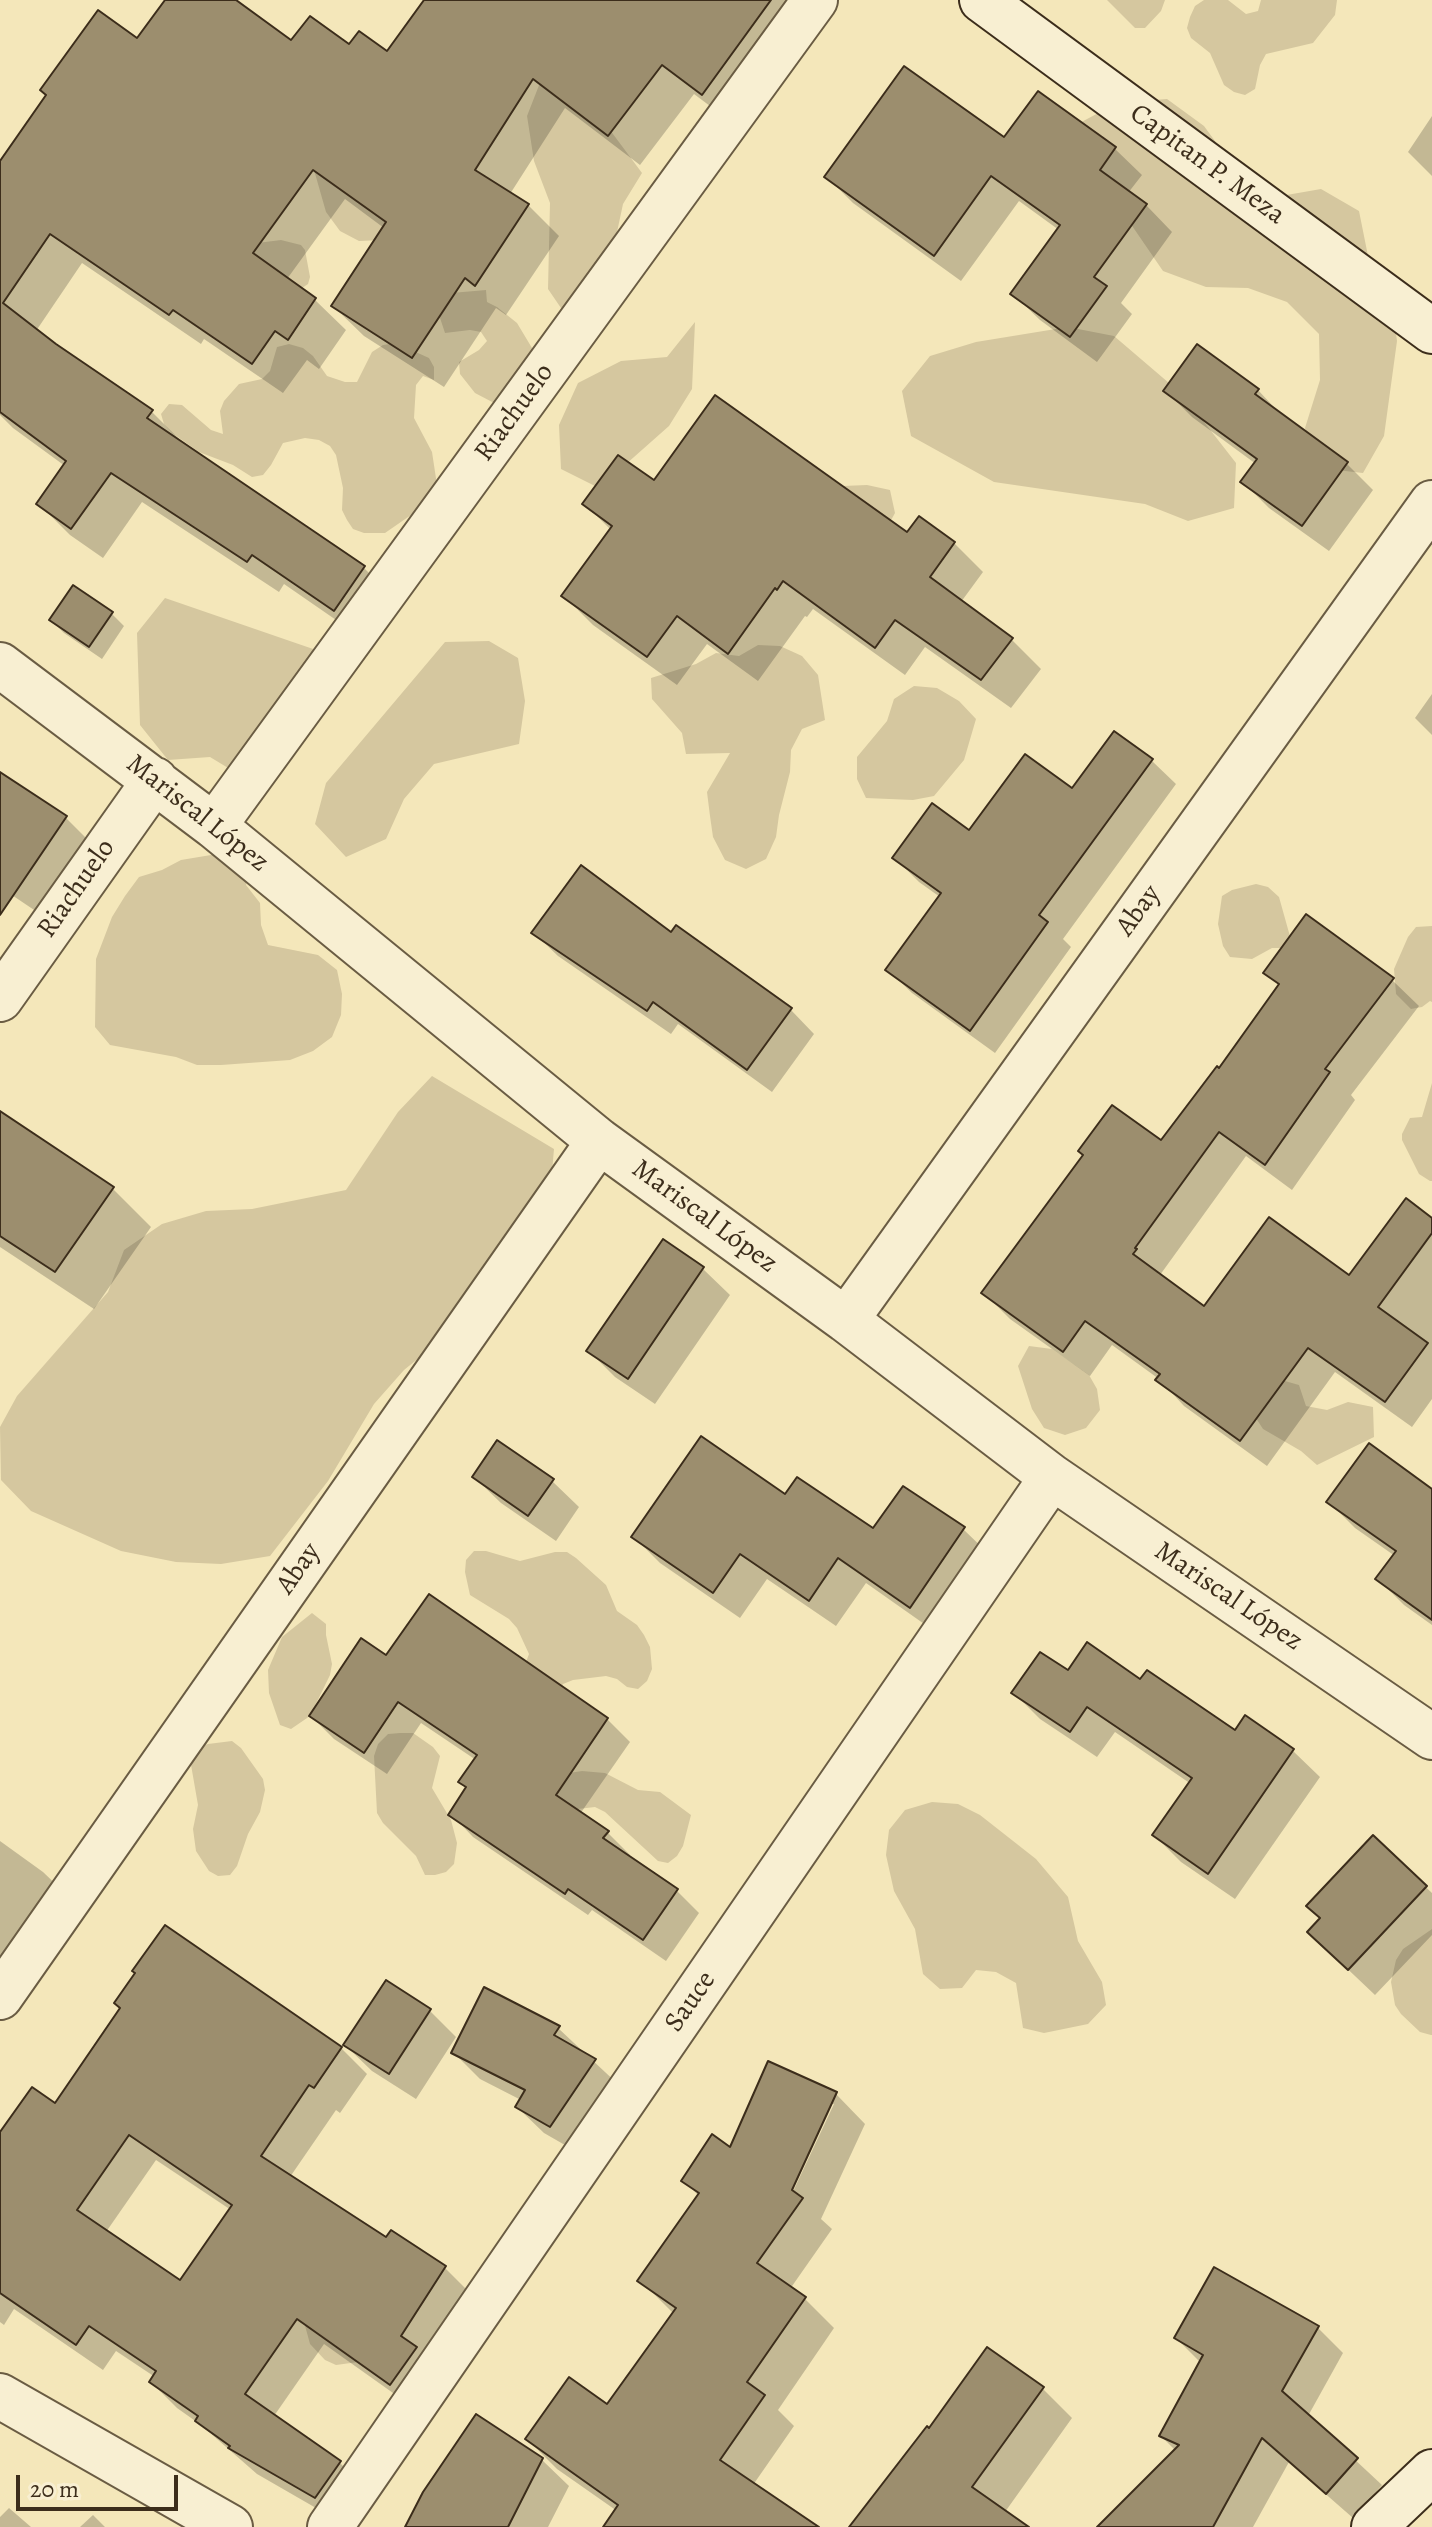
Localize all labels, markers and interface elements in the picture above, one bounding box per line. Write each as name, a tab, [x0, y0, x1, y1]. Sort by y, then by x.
street label: Capitan P. Meza	[1123, 97, 1291, 233]
street label: Riachuelo	[468, 357, 562, 469]
street label: Mariscal López	[119, 748, 275, 880]
street label: Riachuelo	[31, 833, 123, 945]
street label: Abay	[1109, 879, 1169, 943]
street label: Mariscal López	[625, 1153, 783, 1281]
street label: Mariscal López	[1147, 1535, 1309, 1659]
street label: Abay	[269, 1537, 329, 1601]
street label: Sauce	[658, 1965, 724, 2039]
scale bar	[20, 2459, 182, 2509]
text: 20 m	[30, 2473, 79, 2505]

